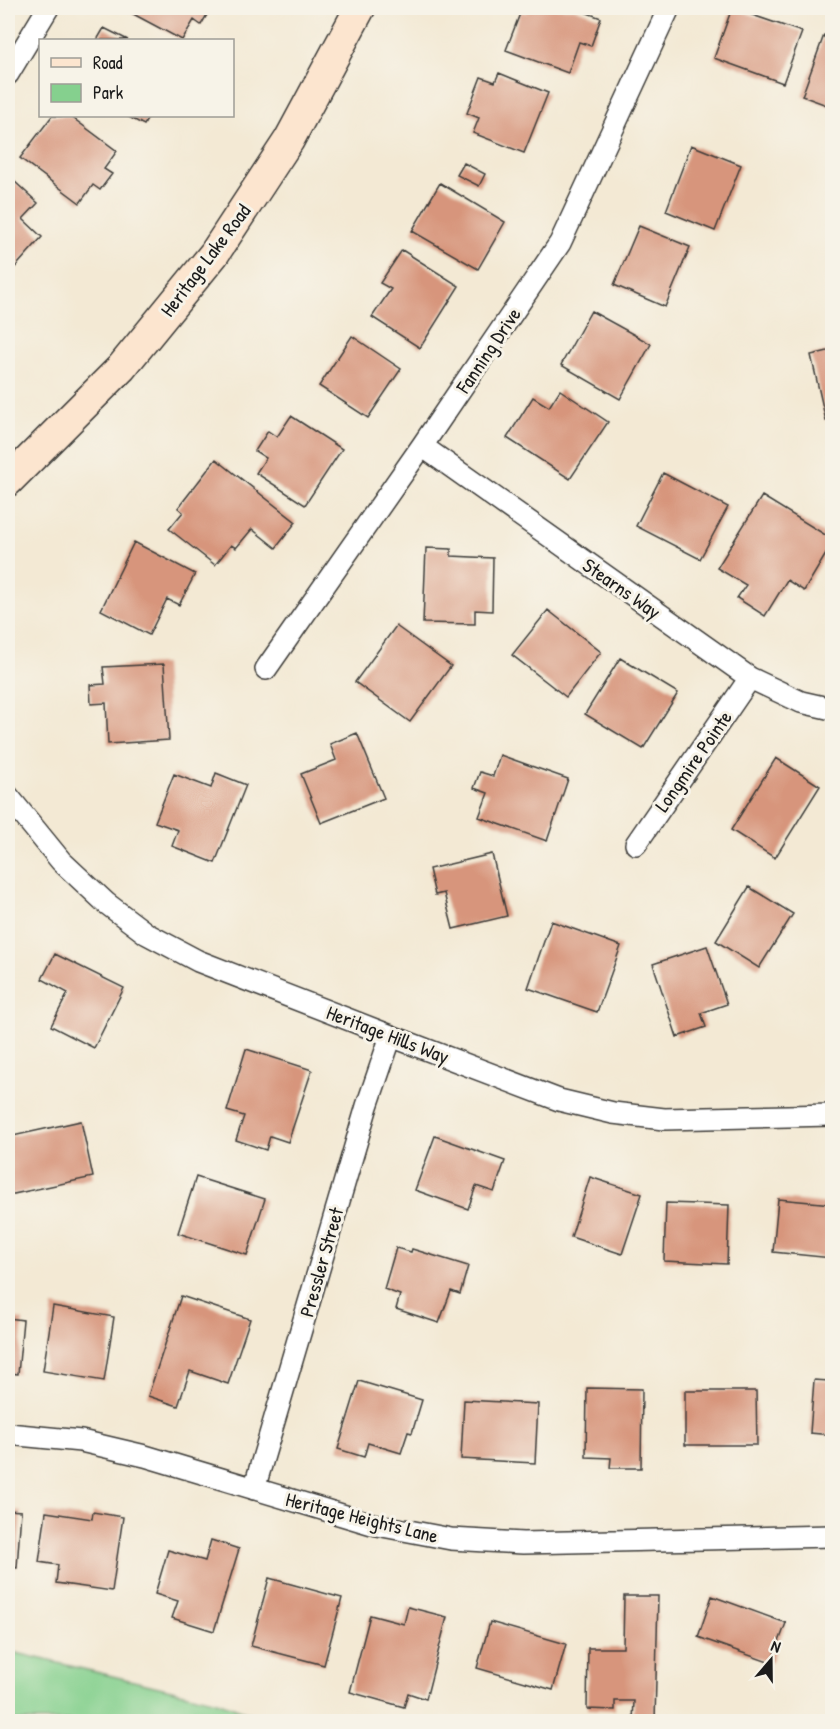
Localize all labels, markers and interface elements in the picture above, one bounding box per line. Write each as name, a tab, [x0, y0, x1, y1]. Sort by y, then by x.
legend	[39, 39, 234, 117]
text: Road	[93, 50, 123, 75]
text: Park	[93, 80, 124, 105]
street label: Heritage Lake Road	[154, 198, 256, 322]
street label: Fanning Drive	[449, 302, 527, 399]
street label: Stearns Way	[578, 551, 666, 625]
street label: Longmire Pointe	[648, 705, 738, 817]
street label: Heritage Hills Way	[323, 998, 453, 1070]
street label: Pressler Street	[292, 1203, 350, 1320]
street label: Heritage Heights Lane	[283, 1485, 441, 1549]
north arrow	[741, 1630, 801, 1690]
text: N	[768, 1634, 784, 1658]

